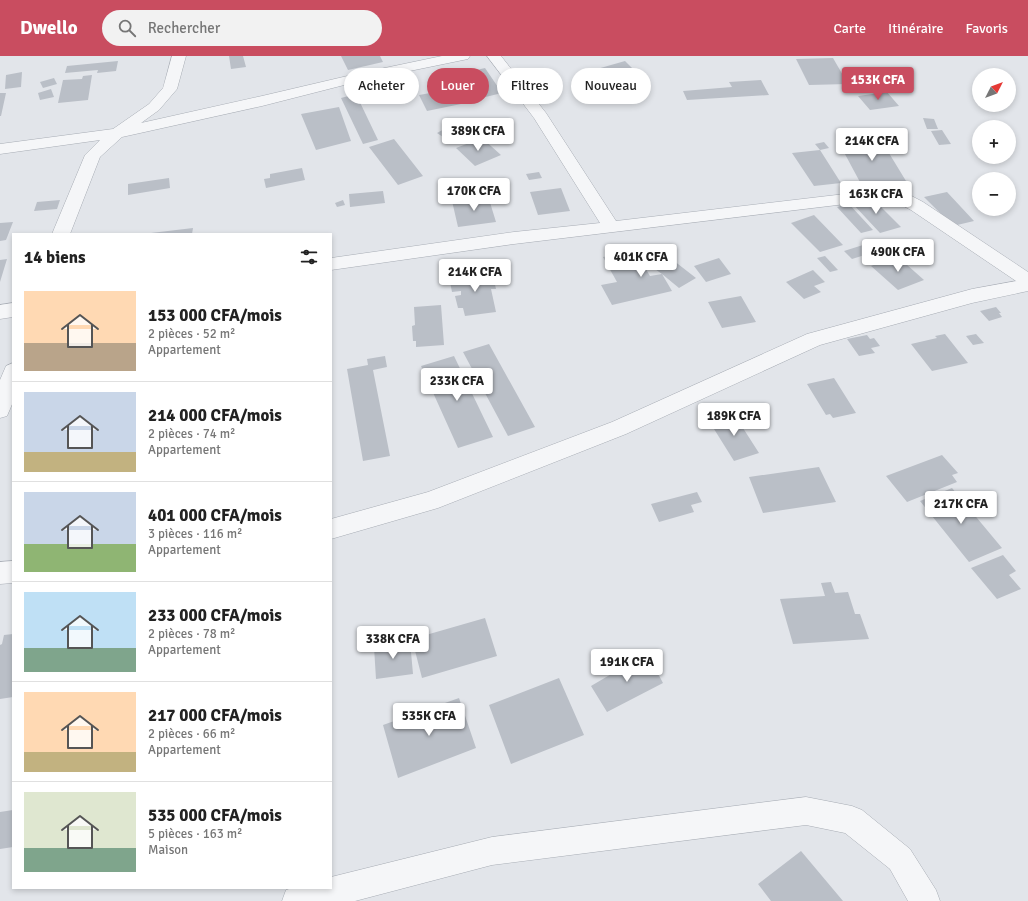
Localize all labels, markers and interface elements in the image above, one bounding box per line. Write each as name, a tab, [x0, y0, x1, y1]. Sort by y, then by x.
search box	[102, 10, 382, 46]
text: Dwello	[20, 16, 78, 40]
icon: search	[116, 17, 138, 39]
text: Rechercher	[148, 19, 220, 37]
text: Carte	[833, 20, 866, 37]
text: Itinéraire	[888, 20, 944, 37]
text: Favoris	[966, 20, 1008, 37]
pin: 153K CFA	[837, 67, 919, 101]
chip: Acheter	[344, 68, 419, 104]
chip: Louer	[427, 68, 489, 104]
chip: Filtres	[497, 68, 563, 104]
chip: Nouveau	[571, 68, 651, 104]
north arrow	[972, 68, 1016, 112]
map controls	[972, 68, 1016, 216]
text: 153K CFA	[851, 72, 905, 88]
pin: 389K CFA	[437, 118, 519, 152]
button: +	[972, 120, 1016, 164]
text: 389K CFA	[451, 123, 505, 139]
pin: 214K CFA	[831, 128, 913, 162]
text: 214K CFA	[845, 133, 899, 149]
button: −	[972, 172, 1016, 216]
pin: 170K CFA	[433, 178, 515, 212]
pin: 163K CFA	[835, 181, 917, 215]
text: 170K CFA	[447, 183, 501, 199]
text: 163K CFA	[849, 186, 903, 202]
pin: 490K CFA	[857, 239, 939, 273]
pin: 401K CFA	[600, 244, 682, 278]
text: 490K CFA	[871, 244, 925, 260]
icon: filters	[298, 246, 320, 268]
text: 14 biens	[24, 247, 86, 268]
text: 401K CFA	[614, 249, 668, 265]
pin: 214K CFA	[434, 259, 516, 293]
text: 214K CFA	[448, 264, 502, 280]
text: 153 000 CFA/mois	[148, 305, 282, 326]
icon: home	[56, 307, 104, 355]
text: 2 pièces · 52 m²	[148, 326, 235, 342]
text: Appartement	[148, 342, 221, 358]
pin: 233K CFA	[416, 368, 498, 402]
text: 233K CFA	[430, 373, 484, 389]
pin: 189K CFA	[693, 403, 775, 437]
text: 214 000 CFA/mois	[148, 405, 282, 426]
icon: home	[56, 408, 104, 456]
text: 189K CFA	[707, 408, 761, 424]
text: 2 pièces · 74 m²	[148, 426, 235, 442]
text: Appartement	[148, 442, 221, 458]
pin: 217K CFA	[920, 491, 1002, 525]
text: 217K CFA	[934, 496, 988, 512]
text: 401 000 CFA/mois	[148, 505, 282, 526]
icon: home	[56, 508, 104, 556]
text: 3 pièces · 116 m²	[148, 526, 242, 542]
text: Appartement	[148, 542, 221, 558]
text: 233 000 CFA/mois	[148, 605, 282, 626]
icon: home	[56, 608, 104, 656]
text: 2 pièces · 78 m²	[148, 626, 235, 642]
pin: 338K CFA	[352, 626, 434, 660]
text: 338K CFA	[366, 631, 420, 647]
text: Appartement	[148, 642, 221, 658]
pin: 191K CFA	[586, 649, 668, 683]
text: 191K CFA	[600, 654, 654, 670]
pin: 535K CFA	[388, 703, 470, 737]
text: 217 000 CFA/mois	[148, 705, 282, 726]
icon: home	[56, 708, 104, 756]
text: 535K CFA	[402, 708, 456, 724]
text: 2 pièces · 66 m²	[148, 726, 235, 742]
text: Appartement	[148, 742, 221, 758]
text: 535 000 CFA/mois	[148, 805, 282, 826]
icon: home	[56, 808, 104, 856]
text: 5 pièces · 163 m²	[148, 826, 242, 842]
text: Maison	[148, 842, 188, 858]

